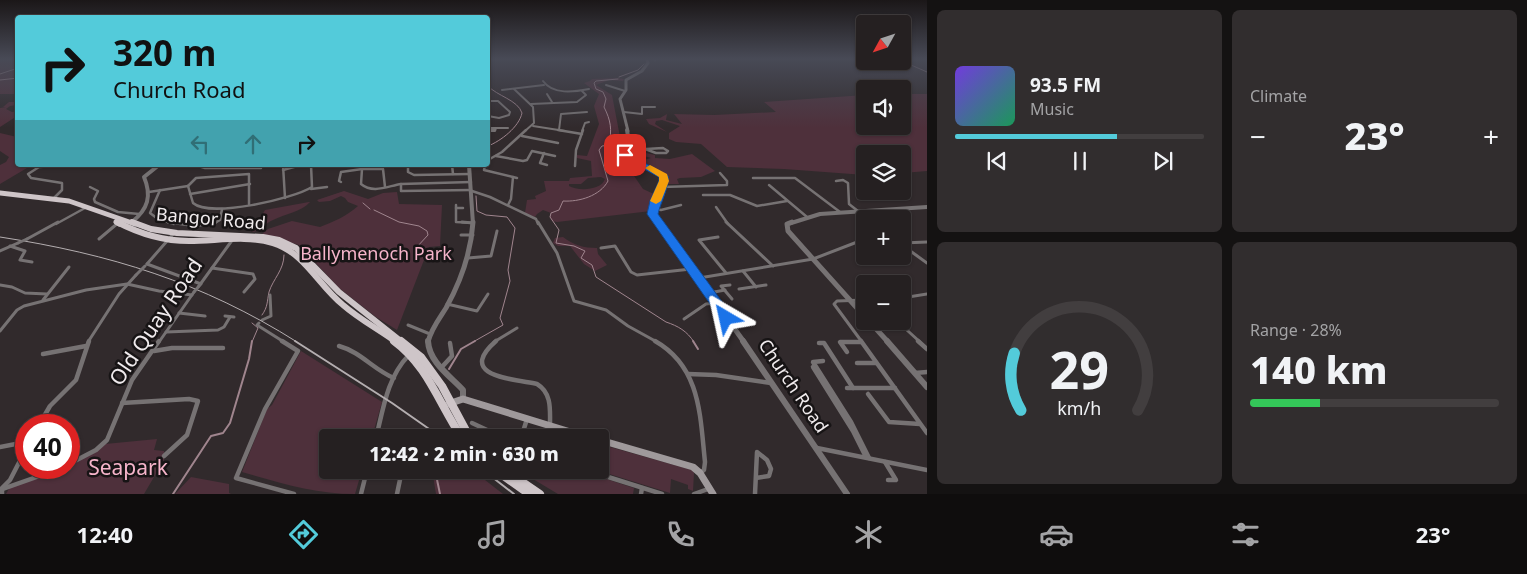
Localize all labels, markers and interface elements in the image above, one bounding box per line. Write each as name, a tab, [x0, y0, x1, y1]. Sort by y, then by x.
north arrow	[856, 15, 911, 70]
map controls	[856, 15, 911, 330]
text: 320 m	[113, 29, 216, 76]
icon: right	[30, 35, 95, 100]
text: 93.5 FM	[1030, 72, 1101, 98]
text: Church Road	[113, 74, 246, 104]
button: sound	[856, 80, 911, 135]
text: Climate	[1250, 85, 1307, 107]
text: Music	[1030, 98, 1074, 120]
text: 23°	[1344, 109, 1405, 161]
text: −	[1250, 117, 1266, 155]
text: +	[1483, 117, 1499, 155]
icon: left	[186, 130, 214, 158]
icon: ahead	[239, 130, 267, 158]
icon: right	[292, 130, 320, 158]
pin	[604, 134, 646, 176]
icon: arrive	[611, 141, 639, 169]
button: layers	[856, 145, 911, 200]
icon: previous	[983, 147, 1011, 175]
icon: pause	[1066, 147, 1094, 175]
icon: next	[1149, 147, 1177, 175]
street label: Bangor Road	[155, 201, 267, 235]
button: +	[856, 210, 911, 265]
park label: Ballymenoch Park	[300, 241, 452, 265]
street label: Old Quay Road	[102, 252, 208, 391]
button: −	[856, 275, 911, 330]
position arrow	[699, 291, 751, 343]
text: Range · 28%	[1250, 319, 1342, 341]
text: 29	[1050, 333, 1109, 404]
street label: Church Road	[754, 334, 834, 437]
text: 140 km	[1250, 343, 1388, 395]
text: km/h	[1058, 396, 1101, 420]
speed limit sign: 40	[15, 414, 80, 479]
text: 12:42 · 2 min · 630 m	[369, 441, 559, 467]
park label: Seapark	[88, 453, 169, 481]
icon: directions	[286, 517, 321, 552]
icon: music	[475, 517, 510, 552]
icon: phone	[663, 517, 698, 552]
icon: climate	[851, 517, 886, 552]
icon: car	[1039, 517, 1074, 552]
icon: filters	[1228, 517, 1263, 552]
text: 12:40	[77, 519, 133, 549]
text: 23°	[1416, 519, 1450, 549]

